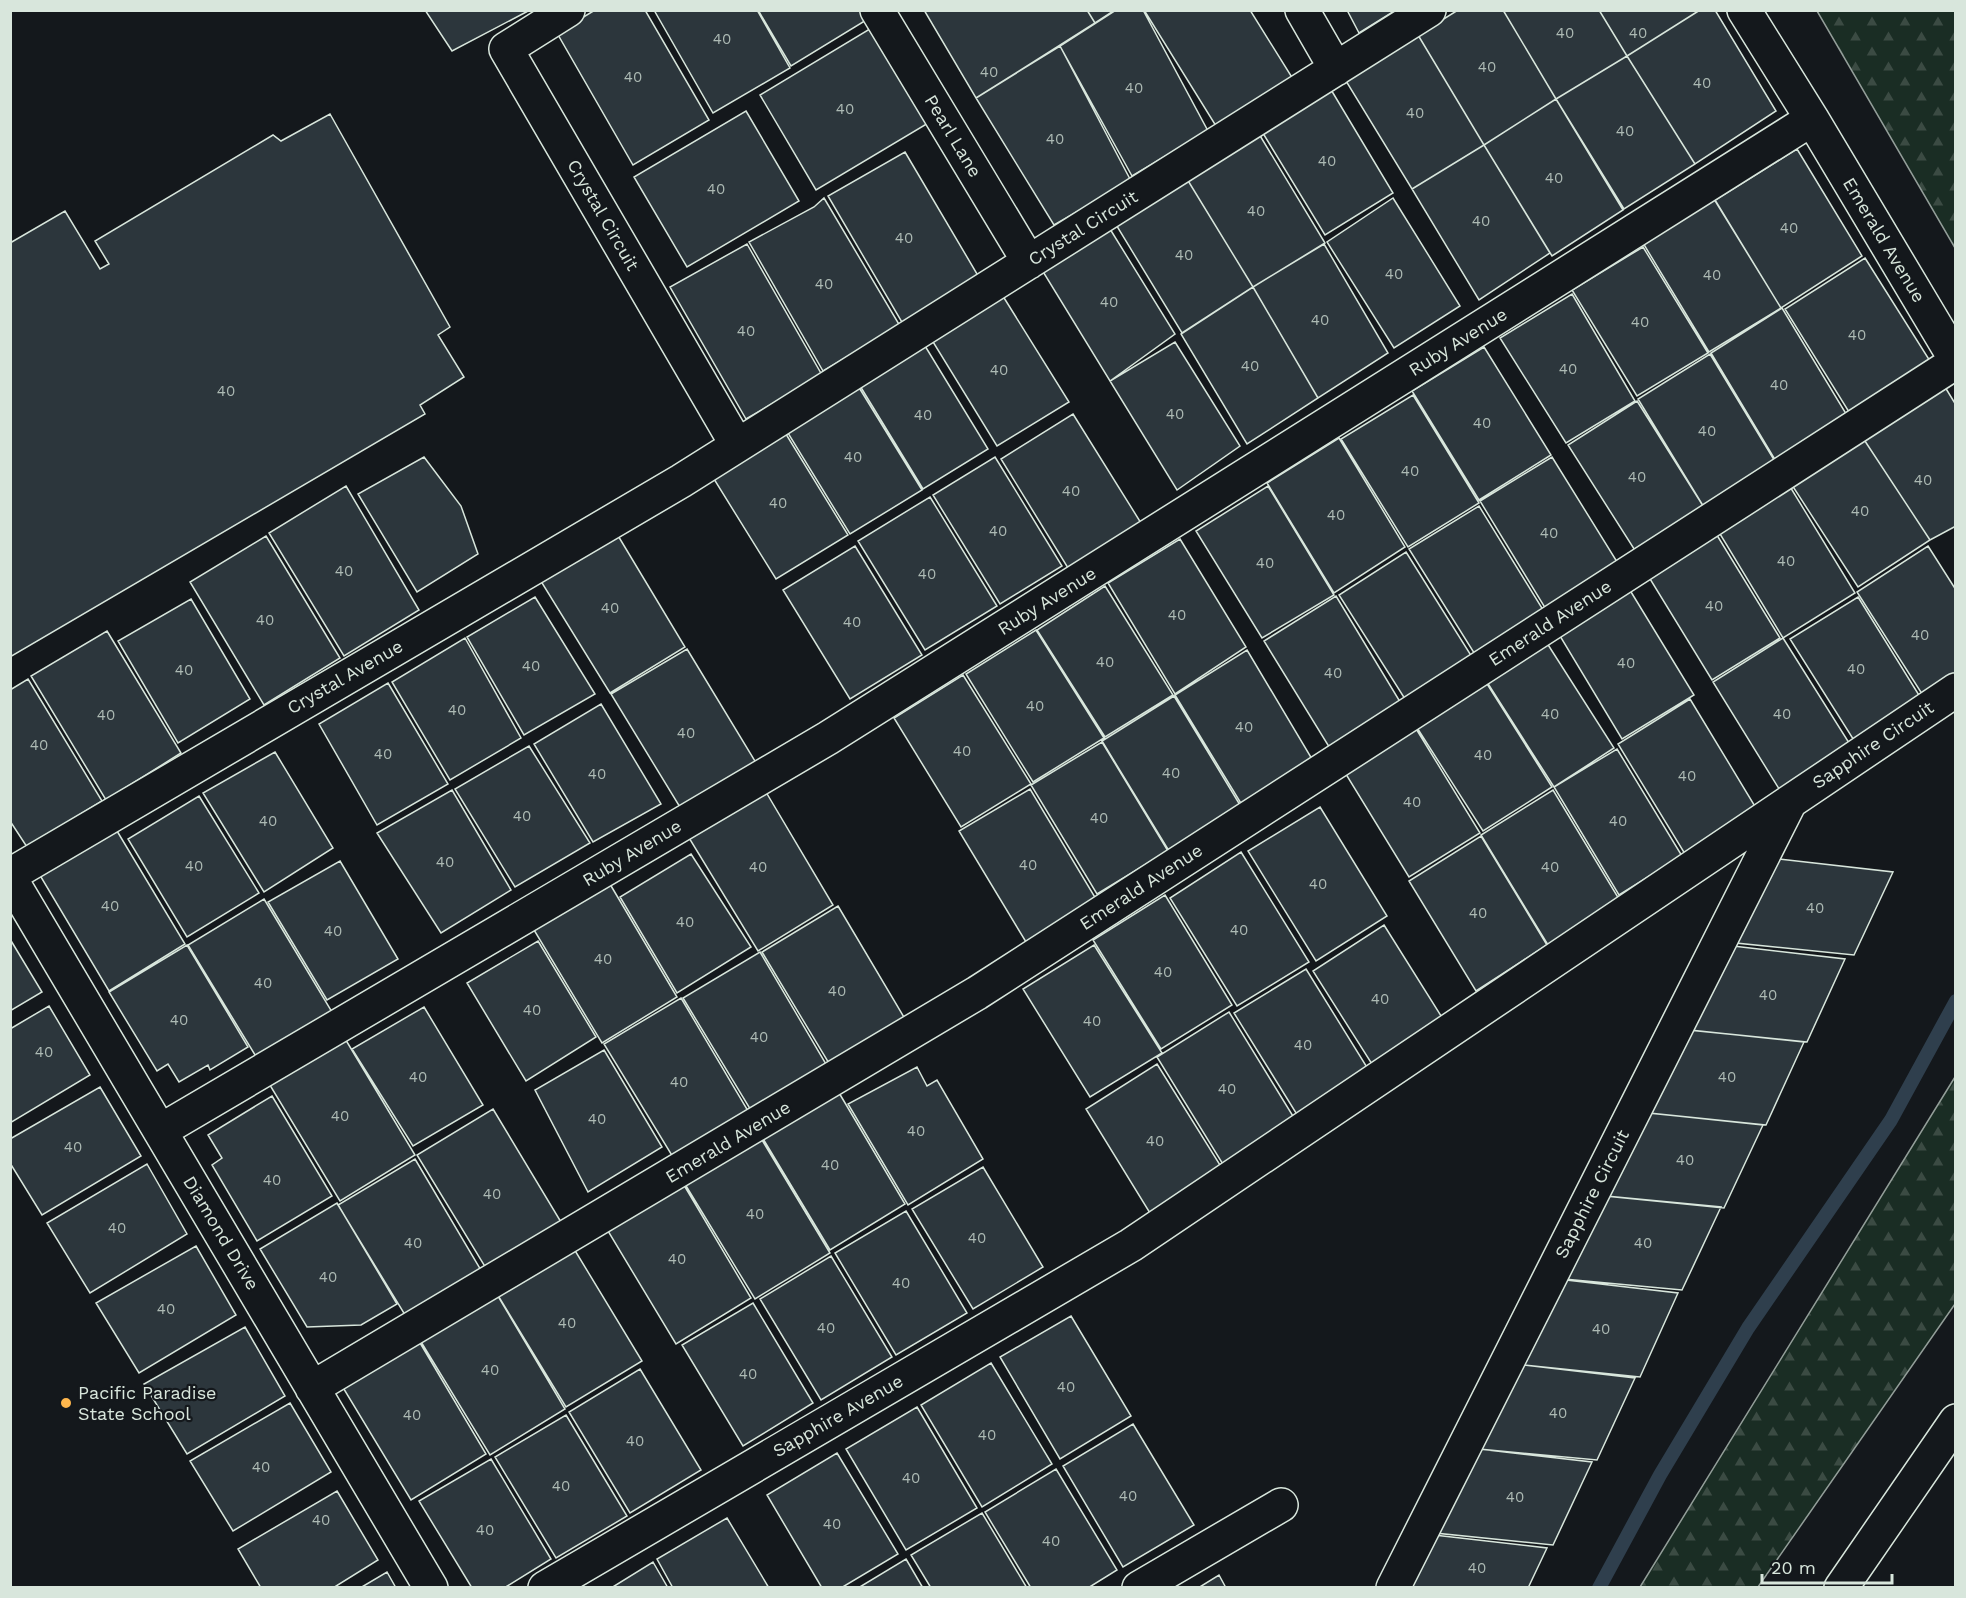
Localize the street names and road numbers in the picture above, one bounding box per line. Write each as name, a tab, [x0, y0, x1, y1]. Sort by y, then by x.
street label: Pearl Lane	[921, 91, 986, 181]
street label: Crystal Circuit	[563, 156, 644, 274]
street label: Emerald Avenue	[1839, 173, 1930, 306]
street label: Crystal Circuit	[1024, 185, 1142, 270]
street label: Ruby Avenue	[1405, 303, 1511, 380]
street label: Ruby Avenue	[994, 562, 1100, 639]
street label: Emerald Avenue	[1484, 575, 1615, 670]
street label: Crystal Avenue	[283, 635, 406, 718]
street label: Sapphire Circuit	[1808, 696, 1938, 793]
street label: Ruby Avenue	[578, 815, 685, 890]
street label: Emerald Avenue	[1075, 839, 1206, 934]
street label: Emerald Avenue	[661, 1096, 794, 1187]
street label: Sapphire Circuit	[1550, 1126, 1633, 1262]
street label: Diamond Drive	[179, 1172, 264, 1294]
street label: Sapphire Avenue	[769, 1370, 906, 1461]

